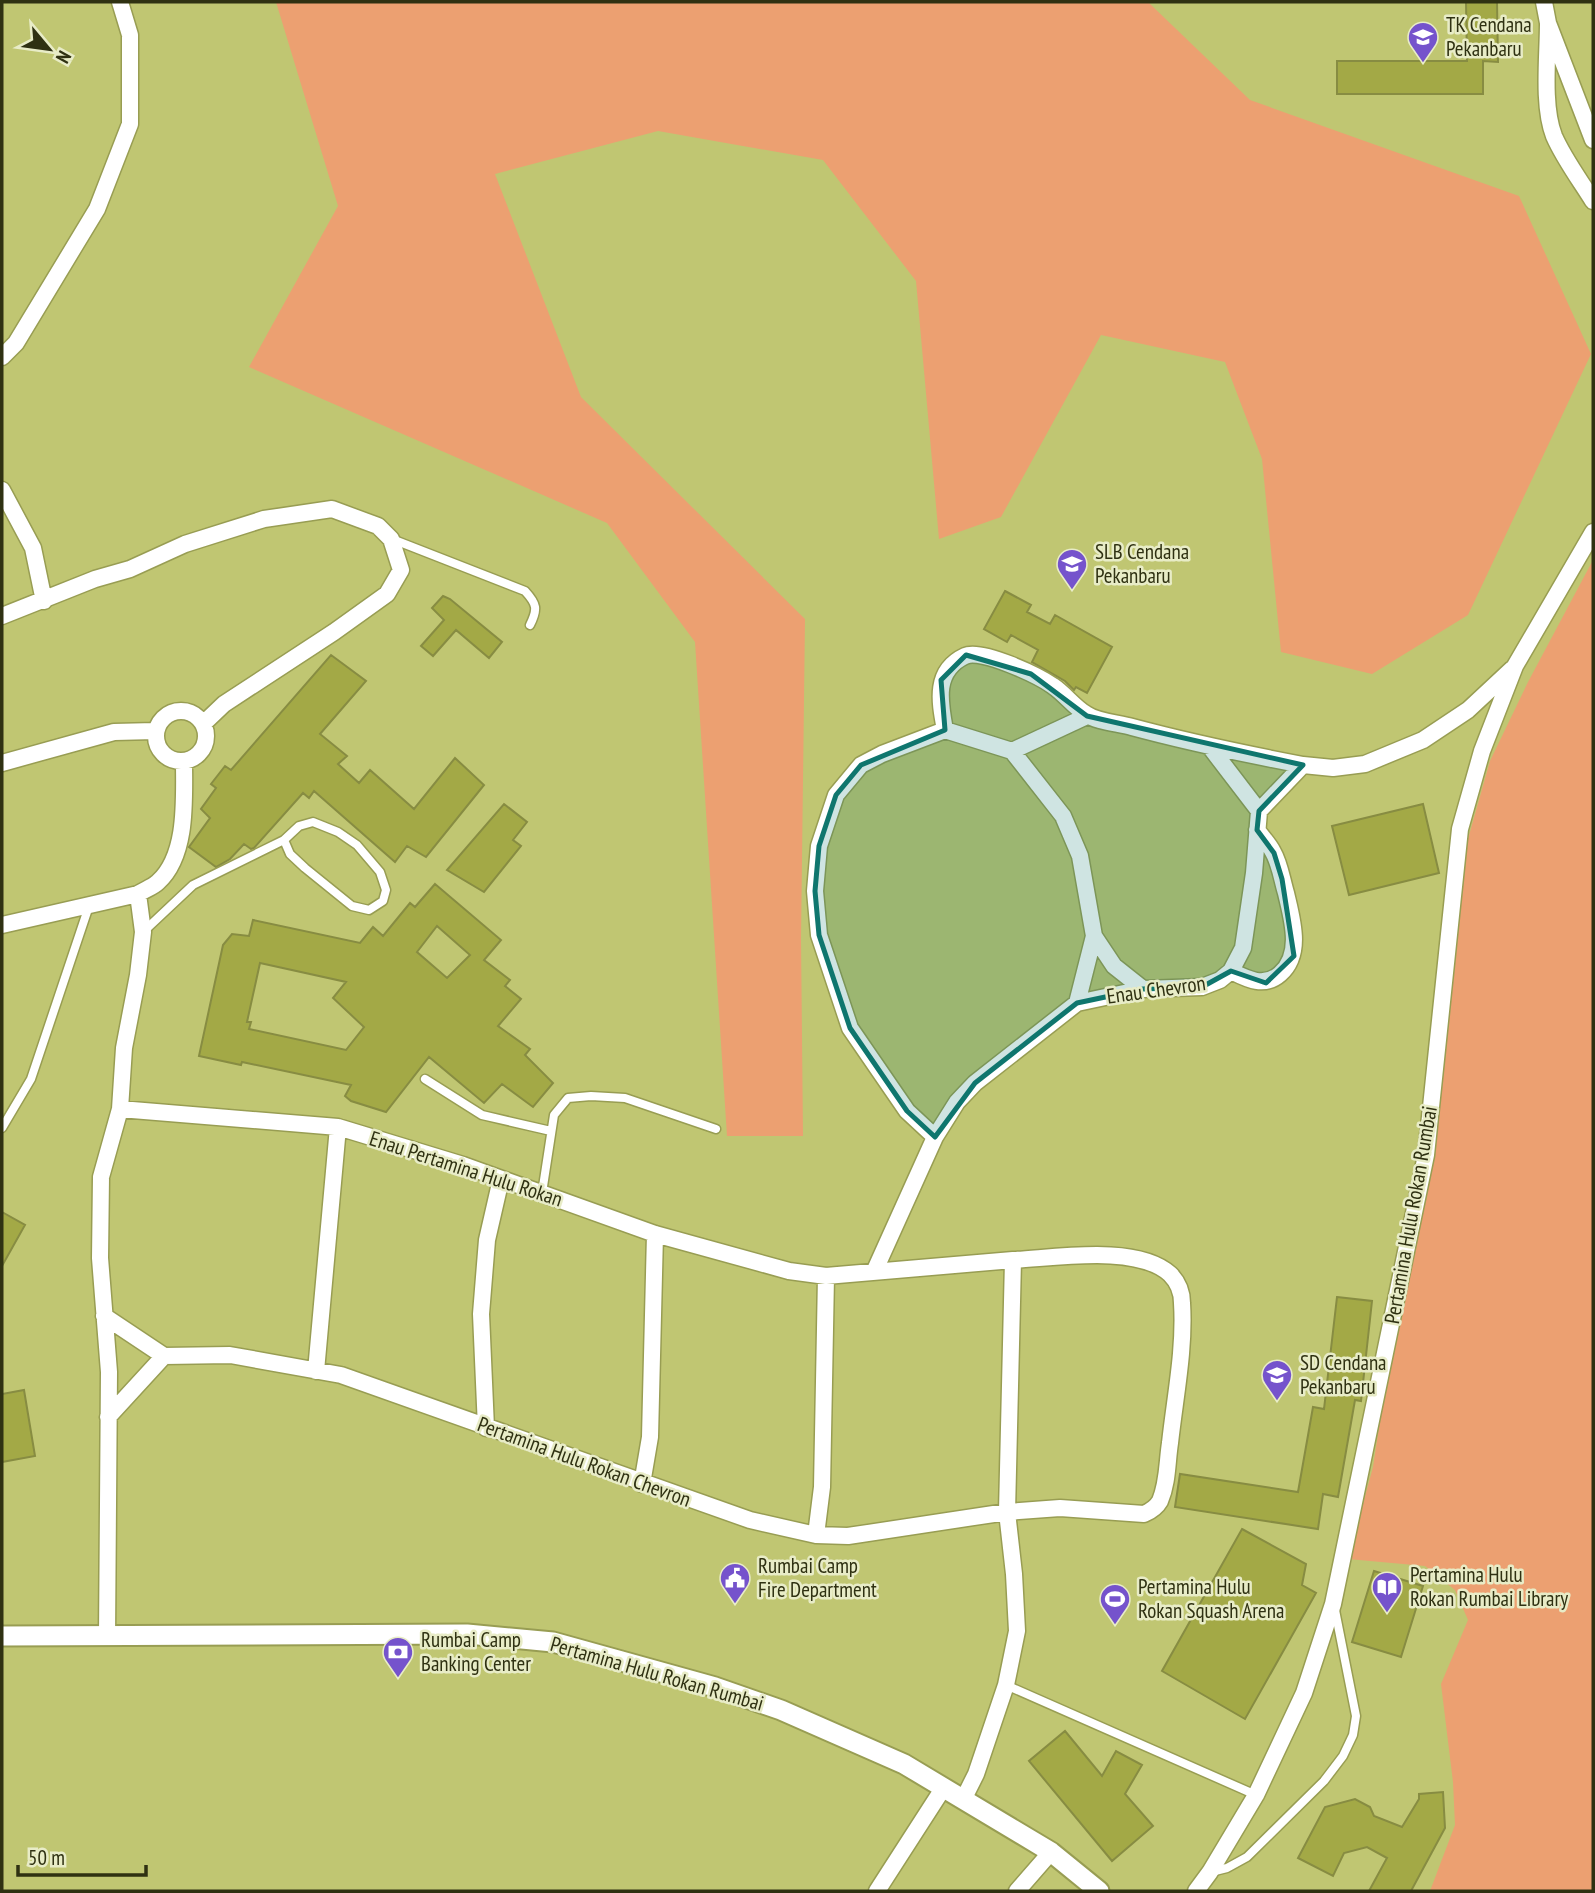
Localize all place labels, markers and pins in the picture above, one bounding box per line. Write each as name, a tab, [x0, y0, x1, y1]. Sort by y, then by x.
place label: TK Cendana Pekanbaru	[1446, 11, 1532, 62]
school or university icon: TK Cendana Pekanbaru	[1406, 20, 1440, 64]
place label: SLB Cendana Pekanbaru	[1095, 538, 1189, 589]
school or university icon: SLB Cendana Pekanbaru	[1055, 547, 1089, 591]
place label: SD Cendana Pekanbaru	[1300, 1349, 1387, 1400]
school or university icon: SD Cendana Pekanbaru	[1260, 1358, 1294, 1402]
place label: Rumbai Camp Fire Department	[758, 1552, 877, 1603]
public building icon: Rumbai Camp Fire Department	[718, 1561, 752, 1605]
place label: Pertamina Hulu Rokan Rumbai Library	[1410, 1561, 1568, 1612]
library icon: Pertamina Hulu Rokan Rumbai Library	[1370, 1570, 1404, 1614]
place label: Pertamina Hulu Rokan Squash Arena	[1138, 1573, 1284, 1624]
sports icon: Pertamina Hulu Rokan Squash Arena	[1098, 1582, 1132, 1626]
place label: Rumbai Camp Banking Center	[421, 1626, 531, 1677]
bank icon: Rumbai Camp Banking Center	[381, 1635, 415, 1679]

